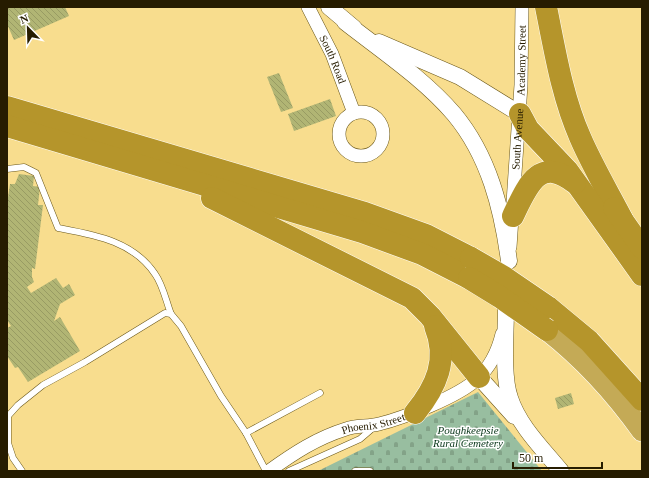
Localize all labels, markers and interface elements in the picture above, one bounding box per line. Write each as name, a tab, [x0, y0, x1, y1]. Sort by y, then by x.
north arrow	[8, 8, 48, 48]
text: N	[18, 12, 30, 26]
street label: Academy Street	[514, 25, 528, 96]
street label: South Road	[317, 33, 349, 86]
street label: South Avenue	[509, 108, 525, 170]
street label: Phoenix Street	[340, 410, 406, 436]
park label: Poughkeepsie Rural Cemetery	[432, 424, 503, 449]
scale bar	[513, 444, 602, 470]
text: 50 m	[519, 451, 544, 465]

